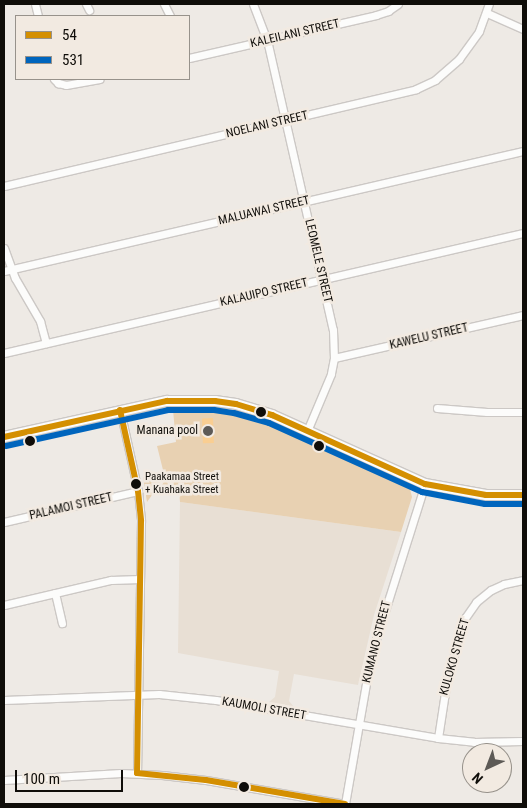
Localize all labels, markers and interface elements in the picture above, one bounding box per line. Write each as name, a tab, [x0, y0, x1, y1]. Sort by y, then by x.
legend	[15, 15, 190, 80]
street label: KALEILANI STREET	[249, 17, 341, 51]
text: 54	[62, 26, 77, 44]
text: 531	[62, 51, 84, 69]
street label: NOELANI STREET	[225, 109, 309, 141]
street label: MALUAWAI STREET	[217, 193, 311, 229]
street label: LEOMELE STREET	[301, 218, 335, 304]
street label: KALAUIPO STREET	[219, 276, 309, 310]
street label: KAWELU STREET	[388, 321, 470, 353]
unlabelled marker	[256, 407, 266, 417]
place label: Manana pool	[137, 424, 198, 438]
marker: Manana pool	[202, 425, 214, 437]
unlabelled marker	[25, 436, 35, 446]
unlabelled marker	[314, 441, 324, 451]
place label: Paakamaa Street + Kuahaka Street	[145, 471, 219, 497]
marker: Paakamaa Street + Kuahaka Street	[131, 479, 141, 489]
street label: PALAMOI STREET	[28, 490, 114, 524]
street label: KUMANO STREET	[360, 600, 394, 684]
street label: KULOKO STREET	[437, 617, 473, 697]
street label: KAUMOLI STREET	[221, 695, 307, 723]
north arrow	[462, 743, 512, 793]
scale bar	[18, 760, 125, 792]
text: N	[469, 769, 486, 787]
text: 100 m	[23, 770, 60, 788]
unlabelled marker	[239, 782, 249, 792]

